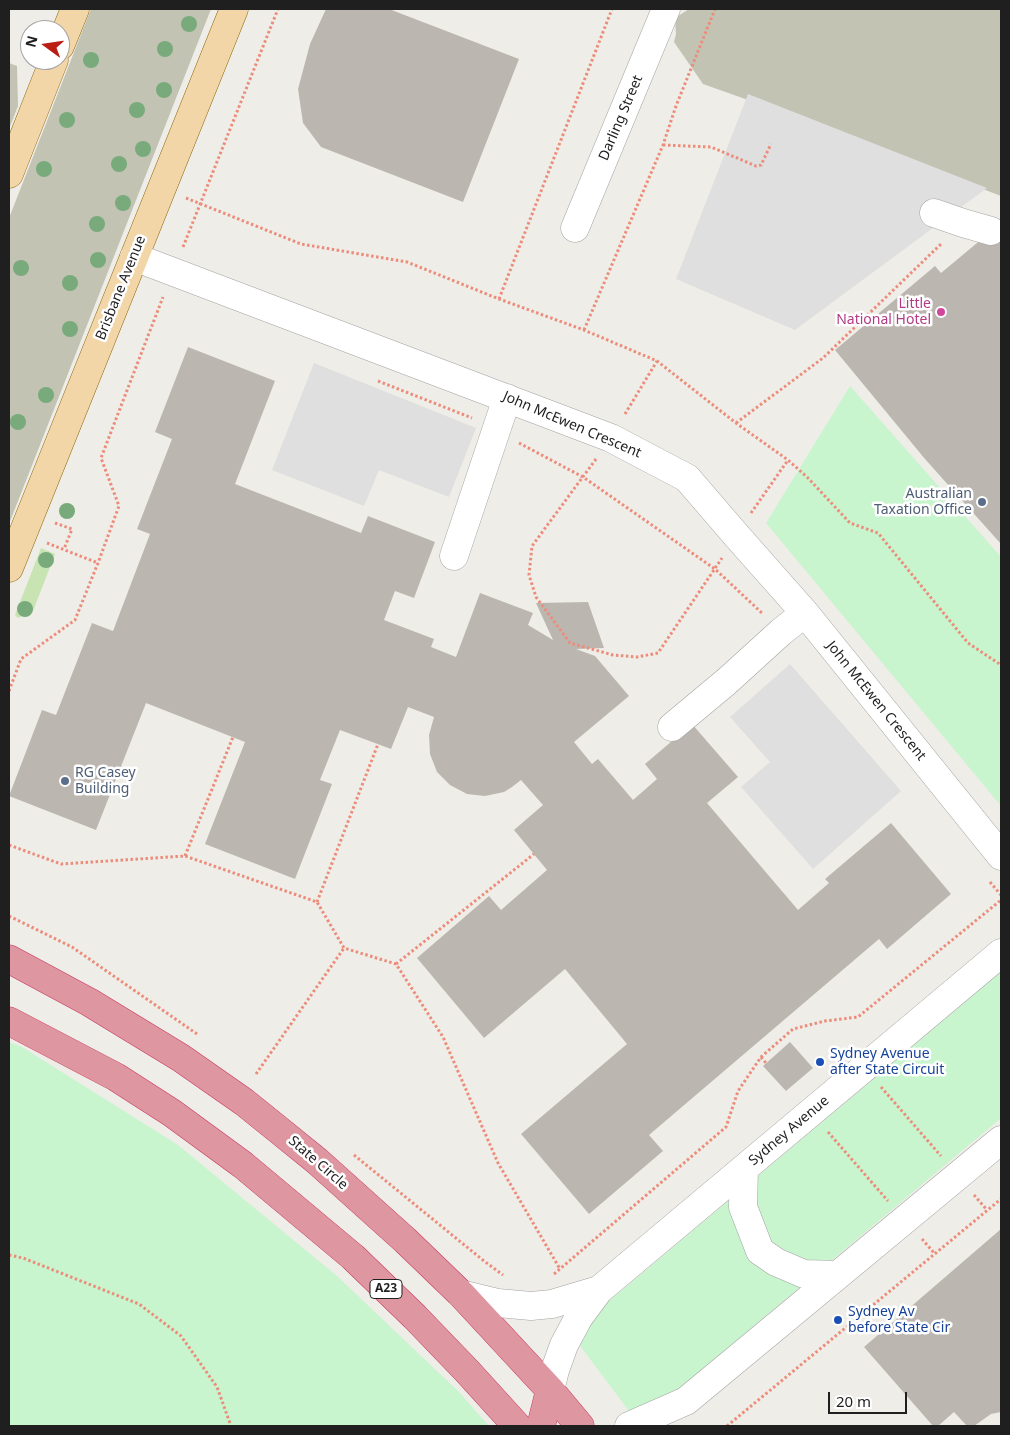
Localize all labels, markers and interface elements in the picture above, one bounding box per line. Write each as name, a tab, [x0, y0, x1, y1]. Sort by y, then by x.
north arrow	[20, 20, 70, 70]
text: N	[20, 34, 42, 49]
street label: Darling Street	[595, 73, 647, 163]
street label: Brisbane Avenue	[92, 233, 150, 343]
place label: Little National Hotel	[836, 296, 931, 328]
marker: Little National Hotel	[935, 306, 947, 318]
street label: John McEwen Crescent	[500, 388, 644, 462]
place label: Australian Taxation Office	[874, 486, 972, 518]
marker: Australian Taxation Office	[976, 496, 988, 508]
street label: John McEwen Crescent	[823, 638, 929, 764]
place label: RG Casey Building	[75, 765, 136, 798]
marker: RG Casey Building	[59, 775, 71, 787]
place label: Sydney Avenue after State Circuit	[830, 1046, 944, 1078]
marker: Sydney Avenue after State Circuit	[814, 1056, 826, 1068]
street label: Sydney Avenue	[745, 1093, 833, 1169]
street label: State Circle	[285, 1133, 351, 1193]
road number: A23	[370, 1280, 402, 1298]
place label: Sydney Av before State Cir	[848, 1304, 950, 1336]
marker: Sydney Av before State Cir	[832, 1314, 844, 1326]
scale bar	[830, 1382, 909, 1414]
text: 20 m	[836, 1391, 871, 1411]

